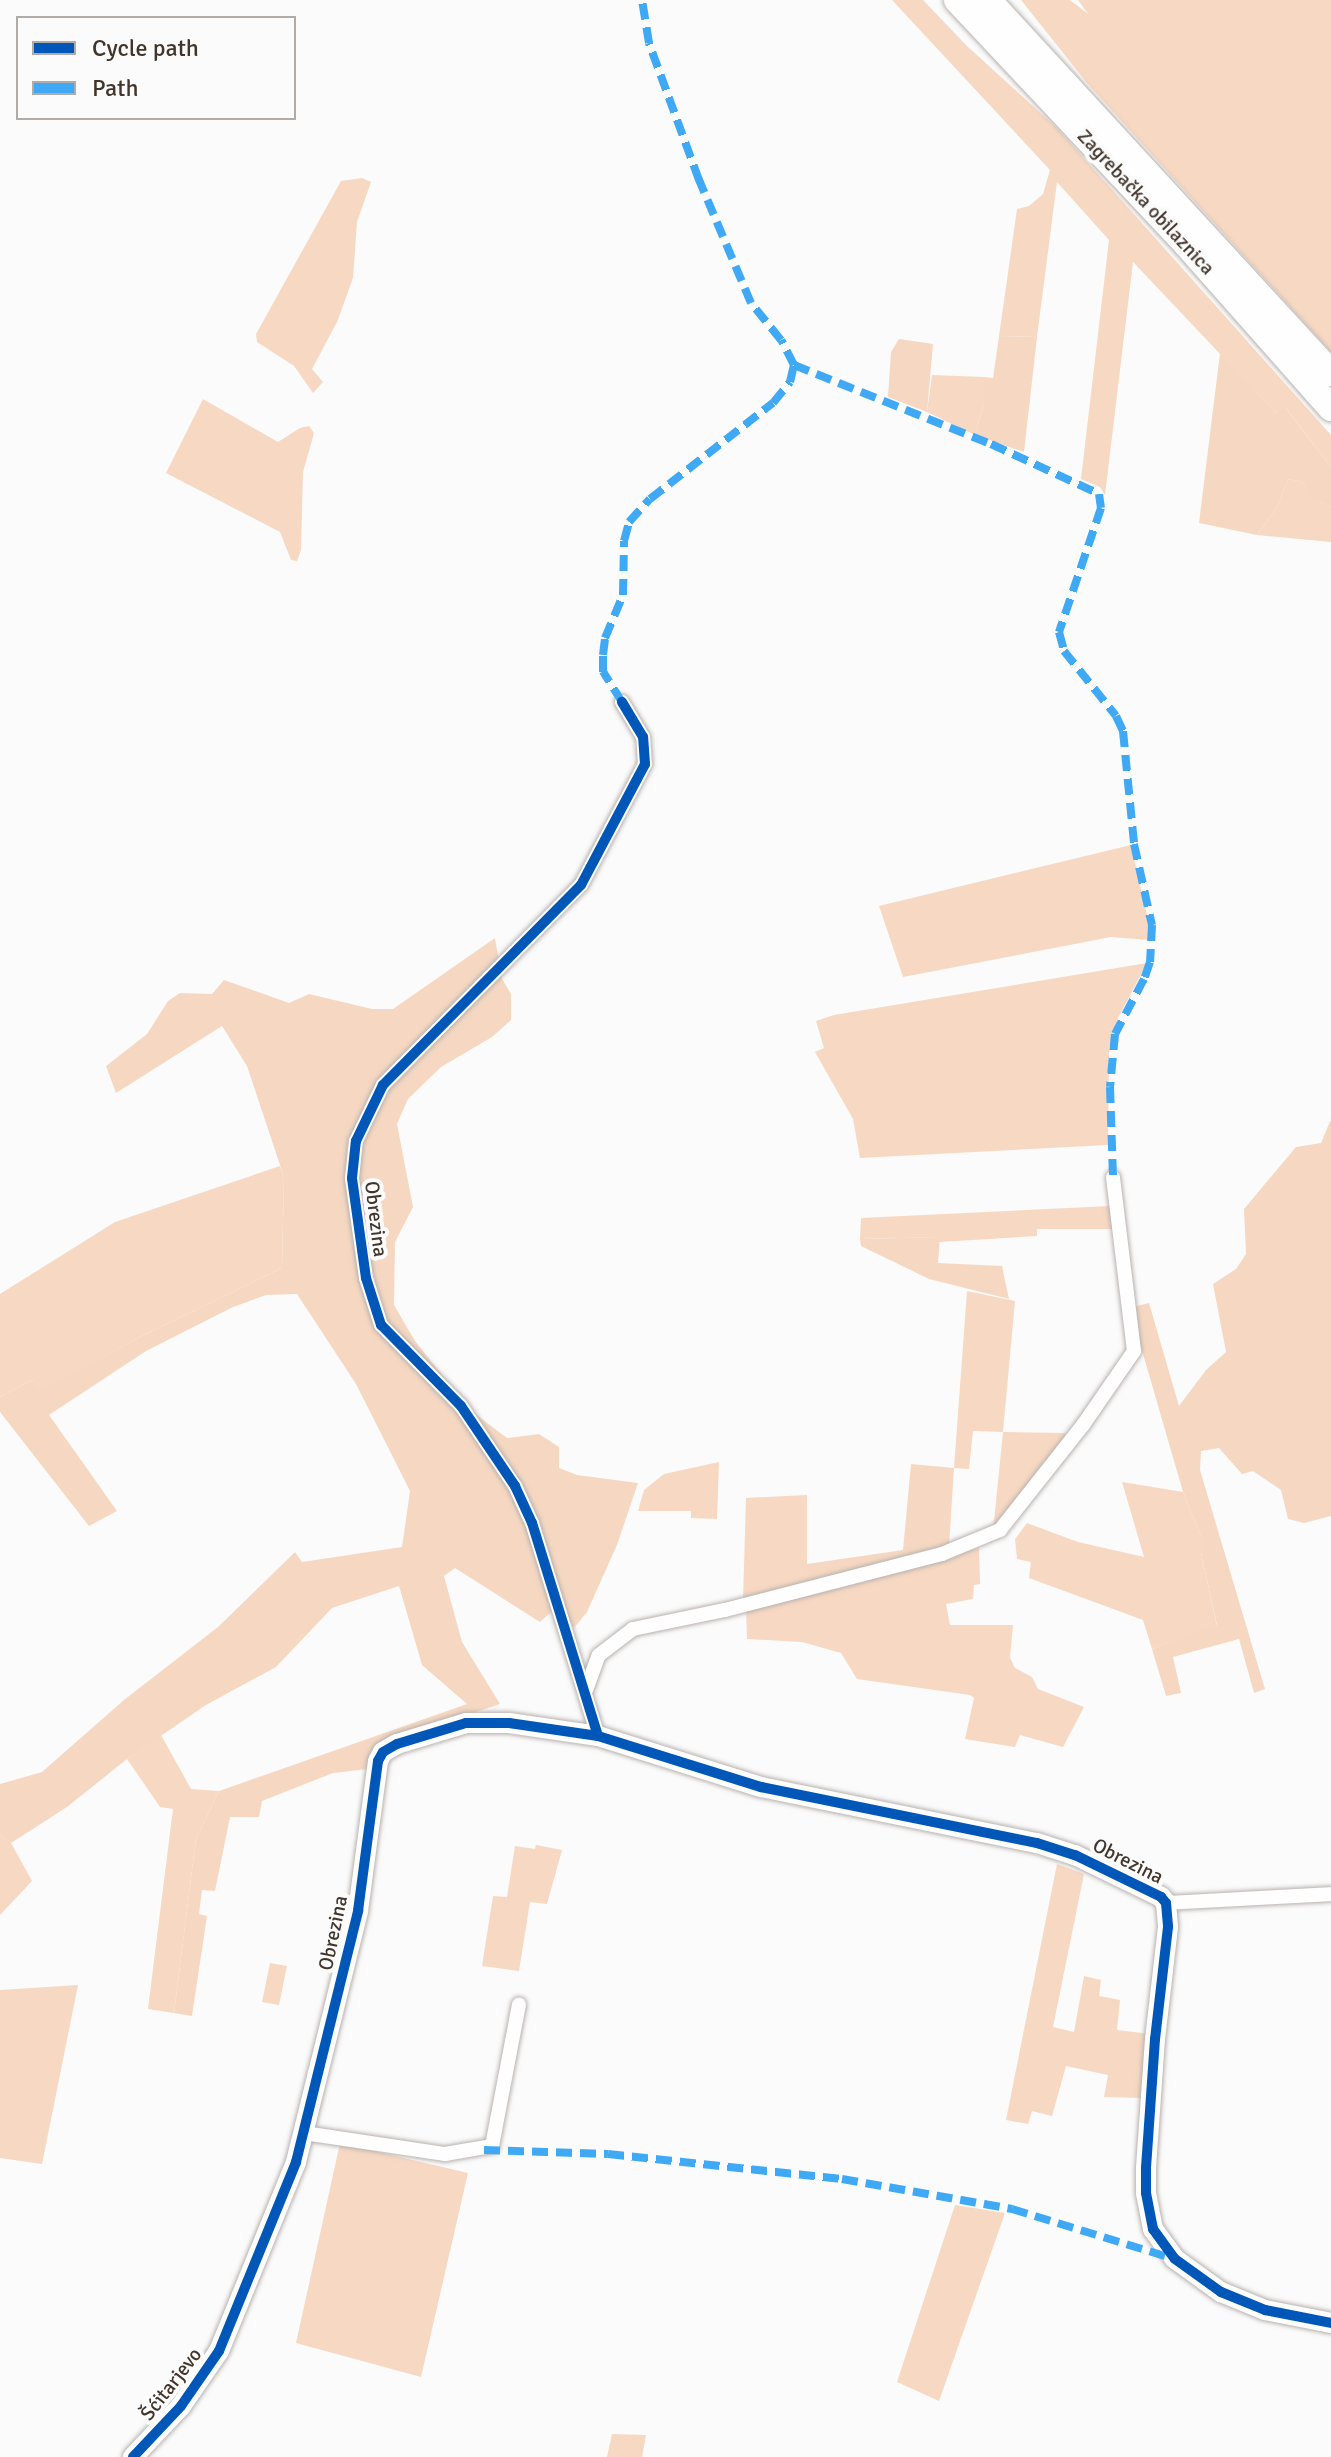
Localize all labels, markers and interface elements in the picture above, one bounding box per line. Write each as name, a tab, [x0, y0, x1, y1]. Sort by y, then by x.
legend	[16, 16, 296, 120]
text: Cycle path	[92, 33, 199, 63]
text: Path	[92, 73, 138, 103]
street label: Zagrebačka obilaznica	[1072, 124, 1220, 280]
street label: Obrezina	[359, 1180, 393, 1258]
street label: Obrezina	[1089, 1833, 1167, 1889]
street label: Obrezina	[313, 1893, 353, 1973]
street label: Šćitarjevo	[135, 2343, 207, 2425]

